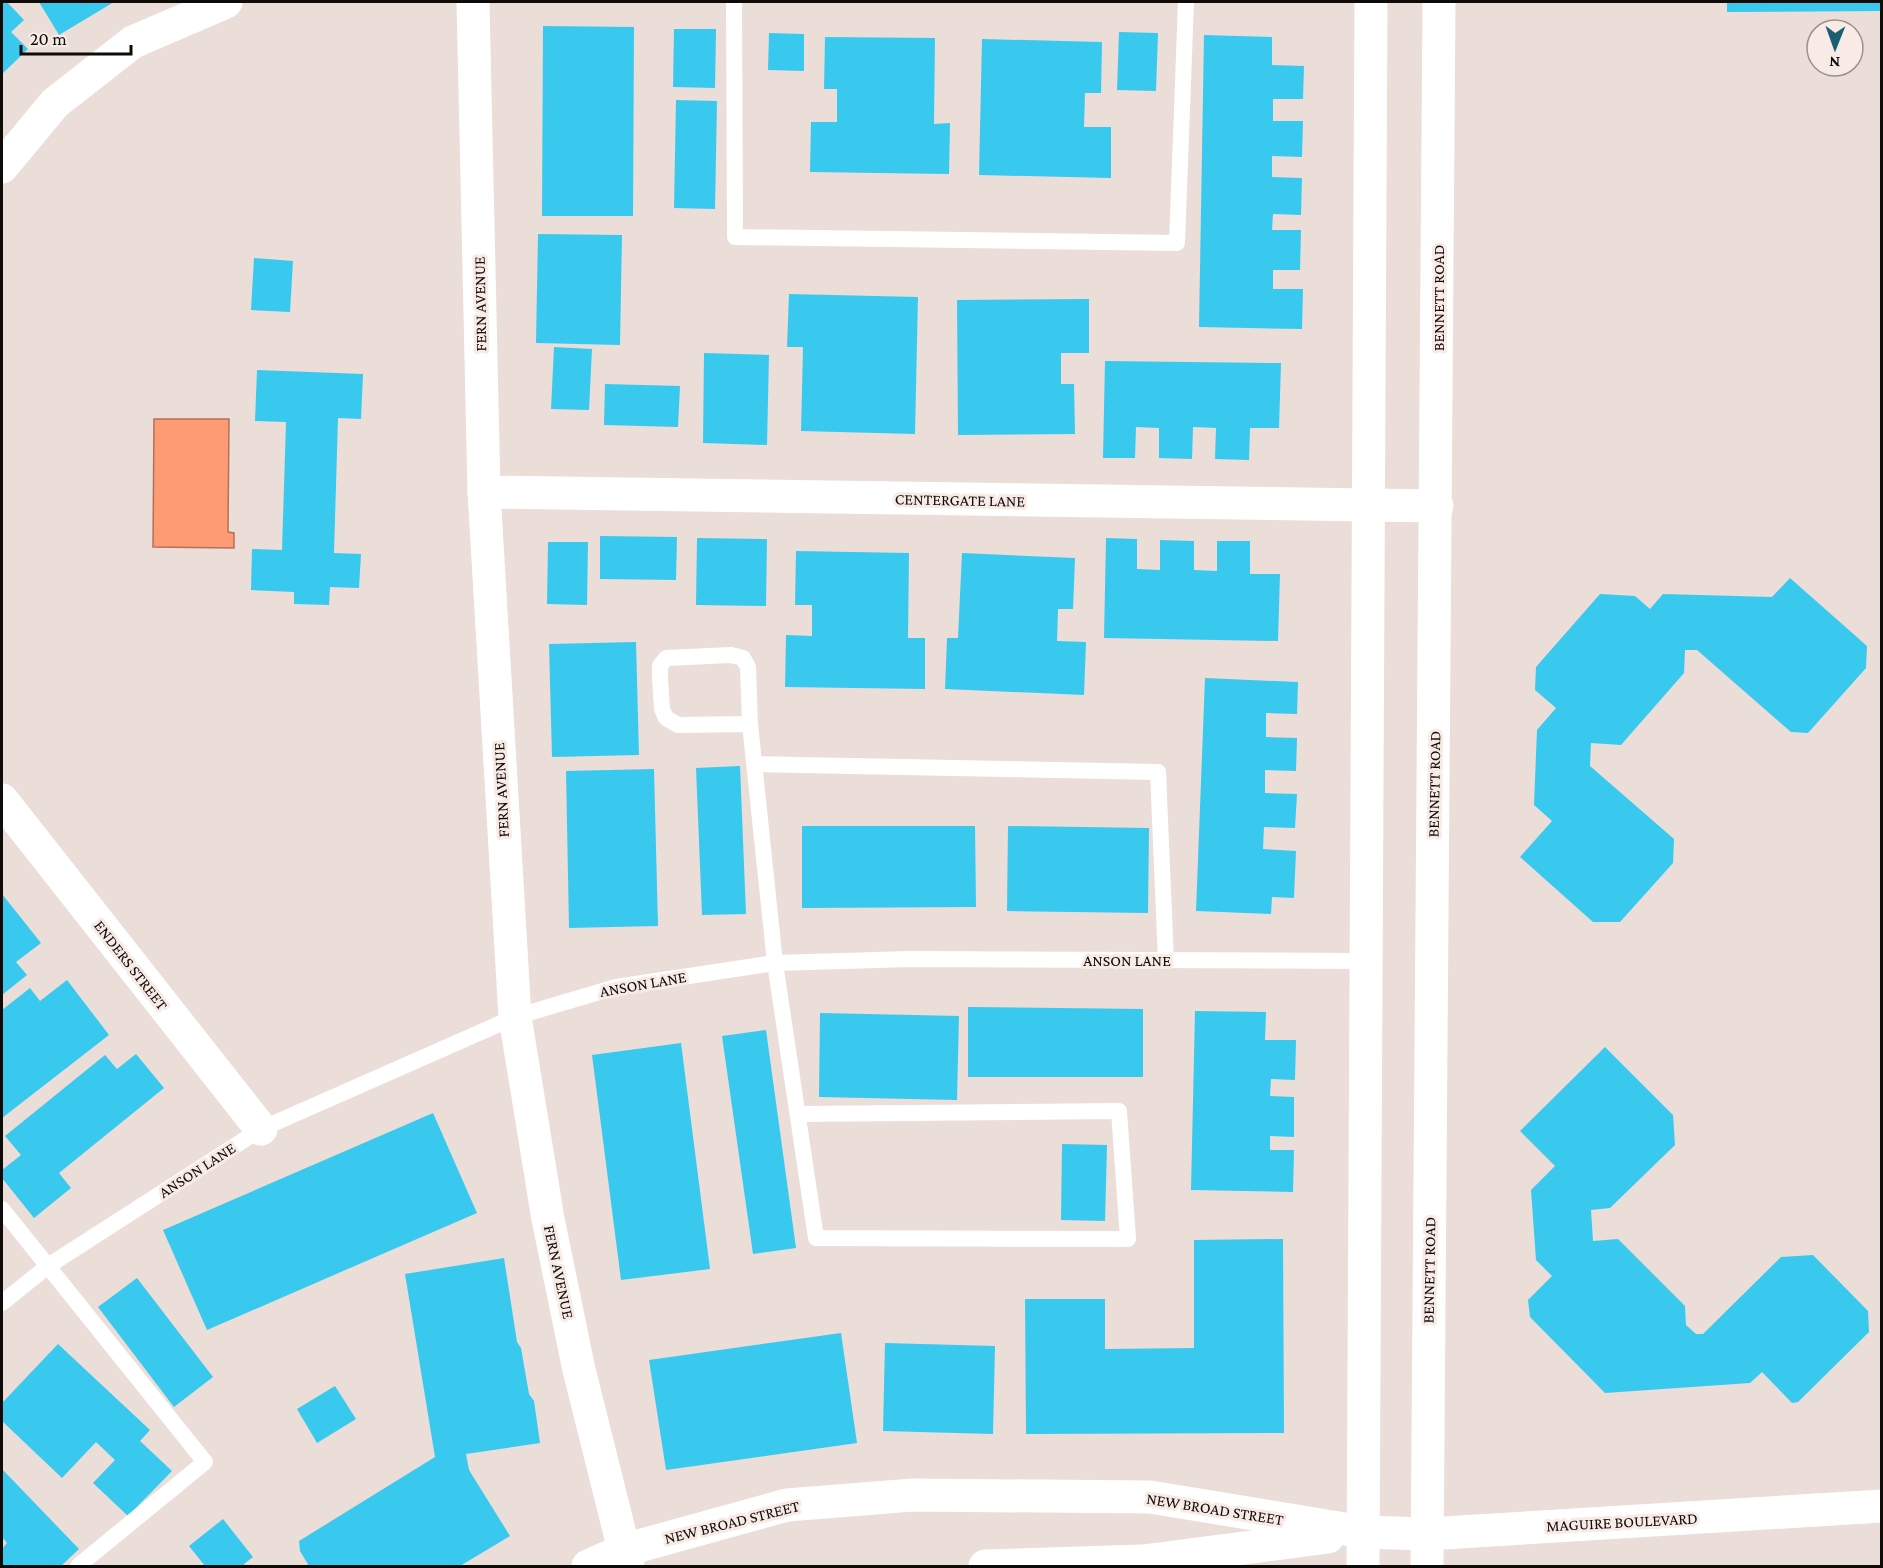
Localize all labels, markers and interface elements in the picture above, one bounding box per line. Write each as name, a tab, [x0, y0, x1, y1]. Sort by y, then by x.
scale bar	[21, 18, 130, 56]
north arrow	[1805, 18, 1865, 78]
text: 20 m	[30, 29, 67, 49]
text: N	[1829, 54, 1840, 71]
street label: BENNETT ROAD	[1430, 245, 1447, 351]
street label: FERN AVENUE	[471, 256, 489, 352]
street label: CENTERGATE LANE	[895, 490, 1026, 510]
street label: BENNETT ROAD	[1425, 731, 1443, 837]
street label: FERN AVENUE	[490, 742, 512, 838]
street label: ENDERS STREET	[91, 917, 171, 1013]
street label: ANSON LANE	[1083, 952, 1171, 969]
street label: ANSON LANE	[598, 968, 688, 1000]
street label: ANSON LANE	[156, 1139, 239, 1201]
street label: BENNETT ROAD	[1420, 1217, 1438, 1323]
street label: FERN AVENUE	[541, 1224, 577, 1321]
street label: NEW BROAD STREET	[1145, 1490, 1285, 1528]
street label: NEW BROAD STREET	[663, 1497, 802, 1547]
street label: MAGUIRE BOULEVARD	[1546, 1510, 1698, 1534]

